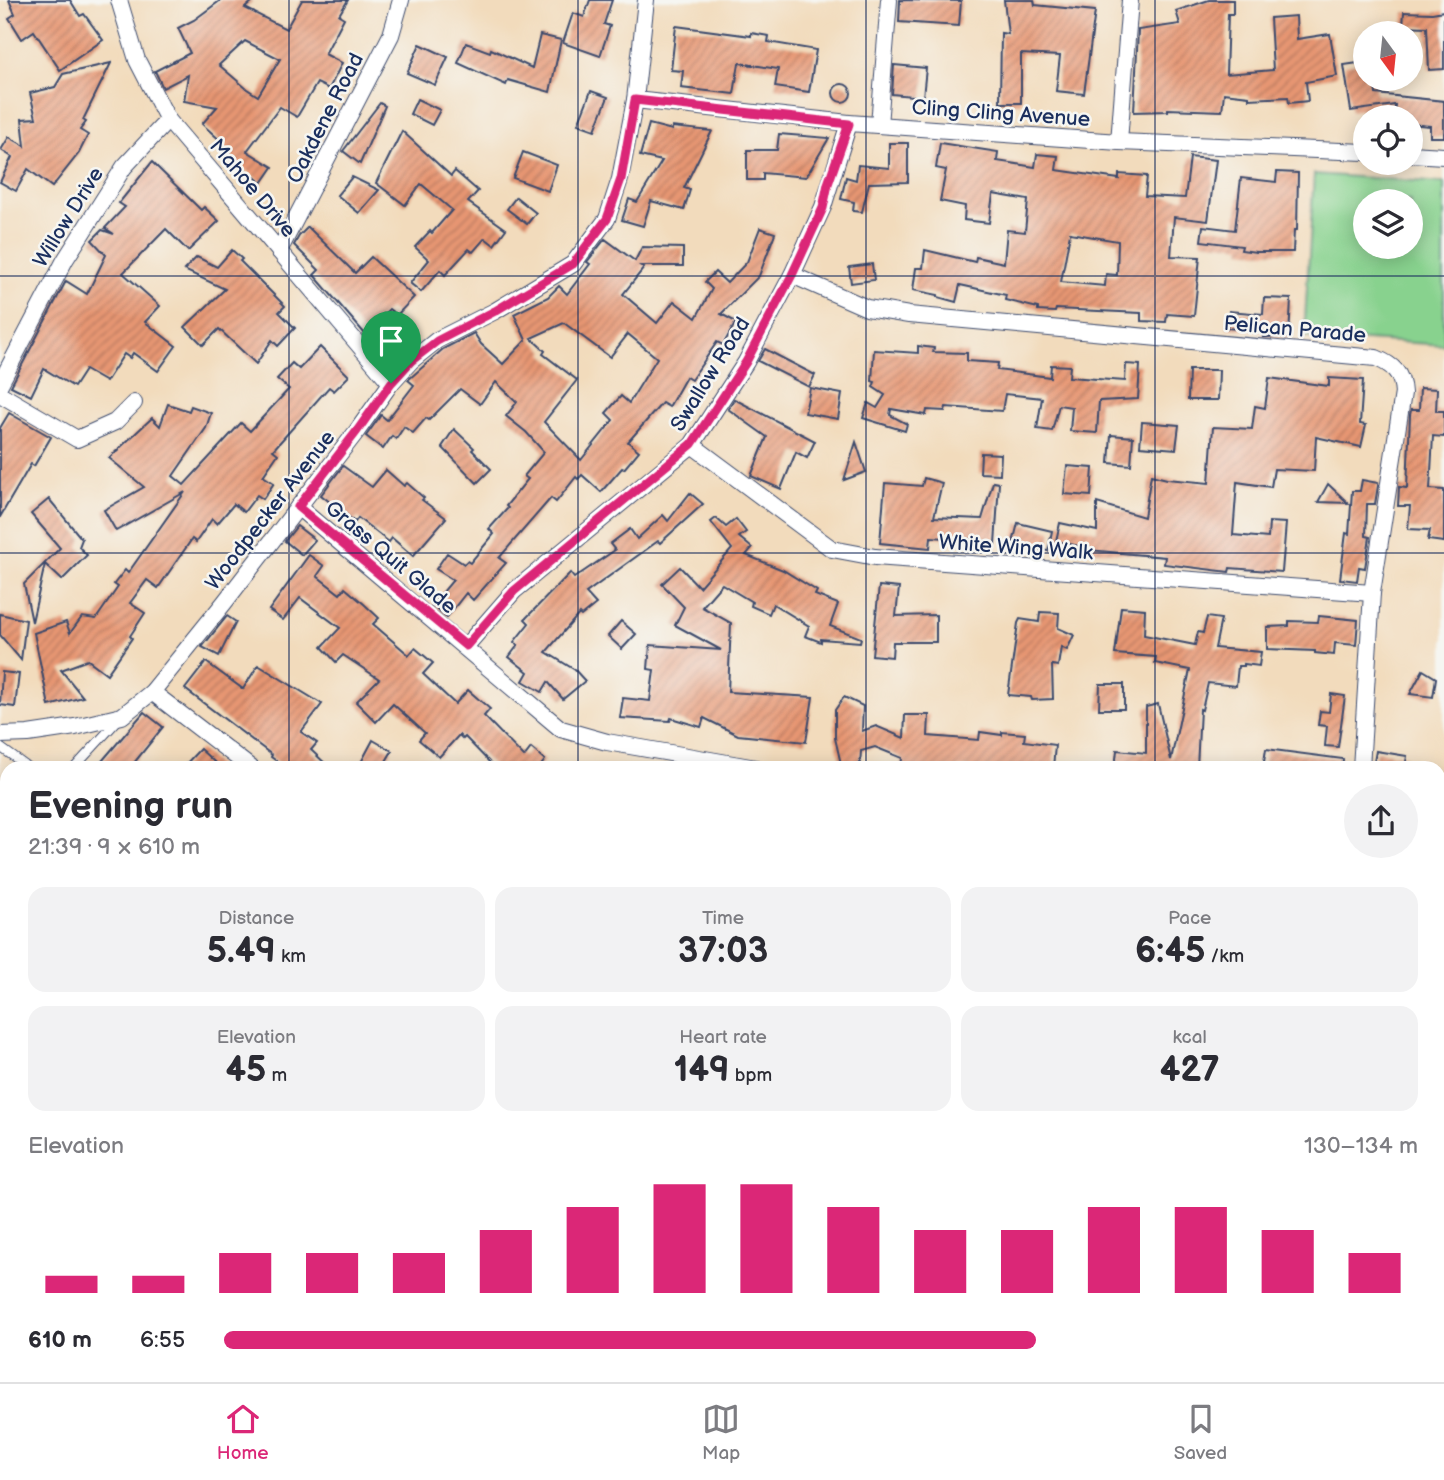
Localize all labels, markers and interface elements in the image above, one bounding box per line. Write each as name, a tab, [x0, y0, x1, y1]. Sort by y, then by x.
north arrow	[1353, 21, 1423, 91]
map controls	[1353, 21, 1423, 259]
street label: Oakdene Road	[282, 49, 369, 188]
street label: Cling Cling Avenue	[911, 95, 1091, 132]
button: locate	[1353, 105, 1423, 175]
street label: Mahoe Drive	[204, 134, 301, 243]
street label: Willow Drive	[28, 163, 109, 272]
button: layers	[1353, 189, 1423, 259]
pin	[361, 311, 421, 383]
street label: Pelican Parade	[1223, 311, 1367, 348]
street label: Swallow Road	[665, 312, 755, 436]
icon: arrive	[372, 322, 410, 360]
street label: Woodpecker Avenue	[200, 425, 341, 595]
street label: Grass Quit Glade	[320, 495, 461, 619]
street label: White Wing Walk	[938, 530, 1095, 565]
text: Evening run	[28, 784, 233, 829]
button: share	[1344, 784, 1418, 858]
text: 21:39 · 9 × 610 m	[28, 833, 200, 861]
text: Distance	[218, 907, 294, 930]
text: Time	[702, 907, 744, 930]
text: Pace	[1168, 907, 1211, 930]
text: 5.49	[207, 930, 276, 973]
text: 37:03	[678, 930, 768, 973]
text: 6:45	[1135, 930, 1205, 973]
text: km	[276, 945, 306, 968]
text: /km	[1205, 945, 1244, 968]
text: Elevation	[217, 1026, 296, 1049]
text: Heart rate	[679, 1026, 767, 1049]
text: kcal	[1173, 1026, 1207, 1049]
text: 45	[226, 1049, 266, 1092]
text: 149	[674, 1049, 730, 1092]
text: 427	[1160, 1049, 1220, 1092]
text: m	[266, 1064, 287, 1087]
text: bpm	[730, 1064, 772, 1087]
text: Elevation	[28, 1132, 124, 1160]
text: 130–134 m	[1304, 1132, 1418, 1160]
text: 610 m	[28, 1326, 92, 1354]
text: 6:55	[140, 1326, 185, 1354]
tab: Home	[217, 1400, 268, 1465]
tab: Map	[702, 1400, 740, 1465]
tab: Saved	[1174, 1400, 1227, 1465]

